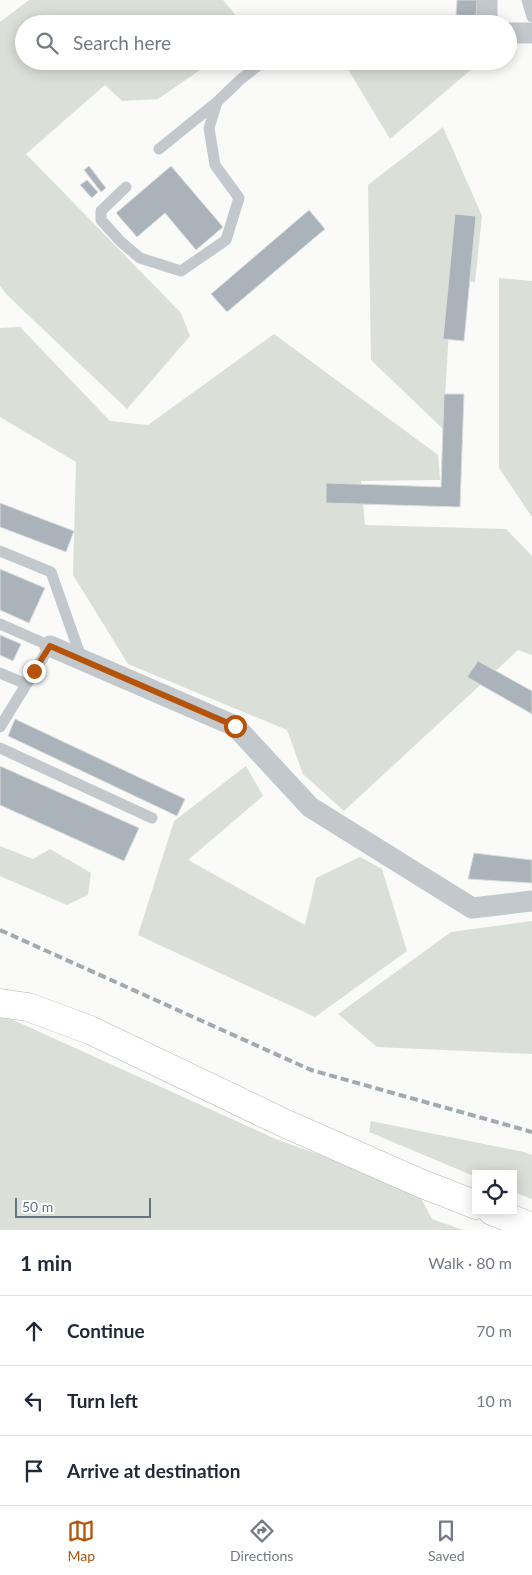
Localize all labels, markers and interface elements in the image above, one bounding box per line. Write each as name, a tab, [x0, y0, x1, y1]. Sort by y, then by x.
search box	[15, 15, 517, 70]
icon: search	[33, 29, 61, 57]
text: Search here	[73, 31, 171, 54]
route end	[23, 660, 46, 683]
route start	[224, 715, 247, 738]
map controls	[472, 1170, 517, 1215]
button: locate	[472, 1170, 517, 1215]
scale bar	[15, 1195, 151, 1218]
text: 50 m	[22, 1198, 53, 1215]
text: 1 min	[20, 1250, 72, 1275]
text: Walk · 80 m	[428, 1253, 512, 1272]
icon: ahead	[20, 1317, 48, 1345]
text: Continue	[67, 1319, 145, 1342]
text: 70 m	[476, 1321, 512, 1340]
icon: left	[20, 1387, 48, 1415]
text: Turn left	[67, 1389, 138, 1412]
text: 10 m	[476, 1391, 512, 1410]
icon: arrive	[20, 1457, 48, 1485]
text: Arrive at destination	[67, 1459, 240, 1482]
tab: Map	[67, 1517, 95, 1564]
tab: Directions	[230, 1517, 293, 1564]
tab: Saved	[428, 1517, 465, 1564]

